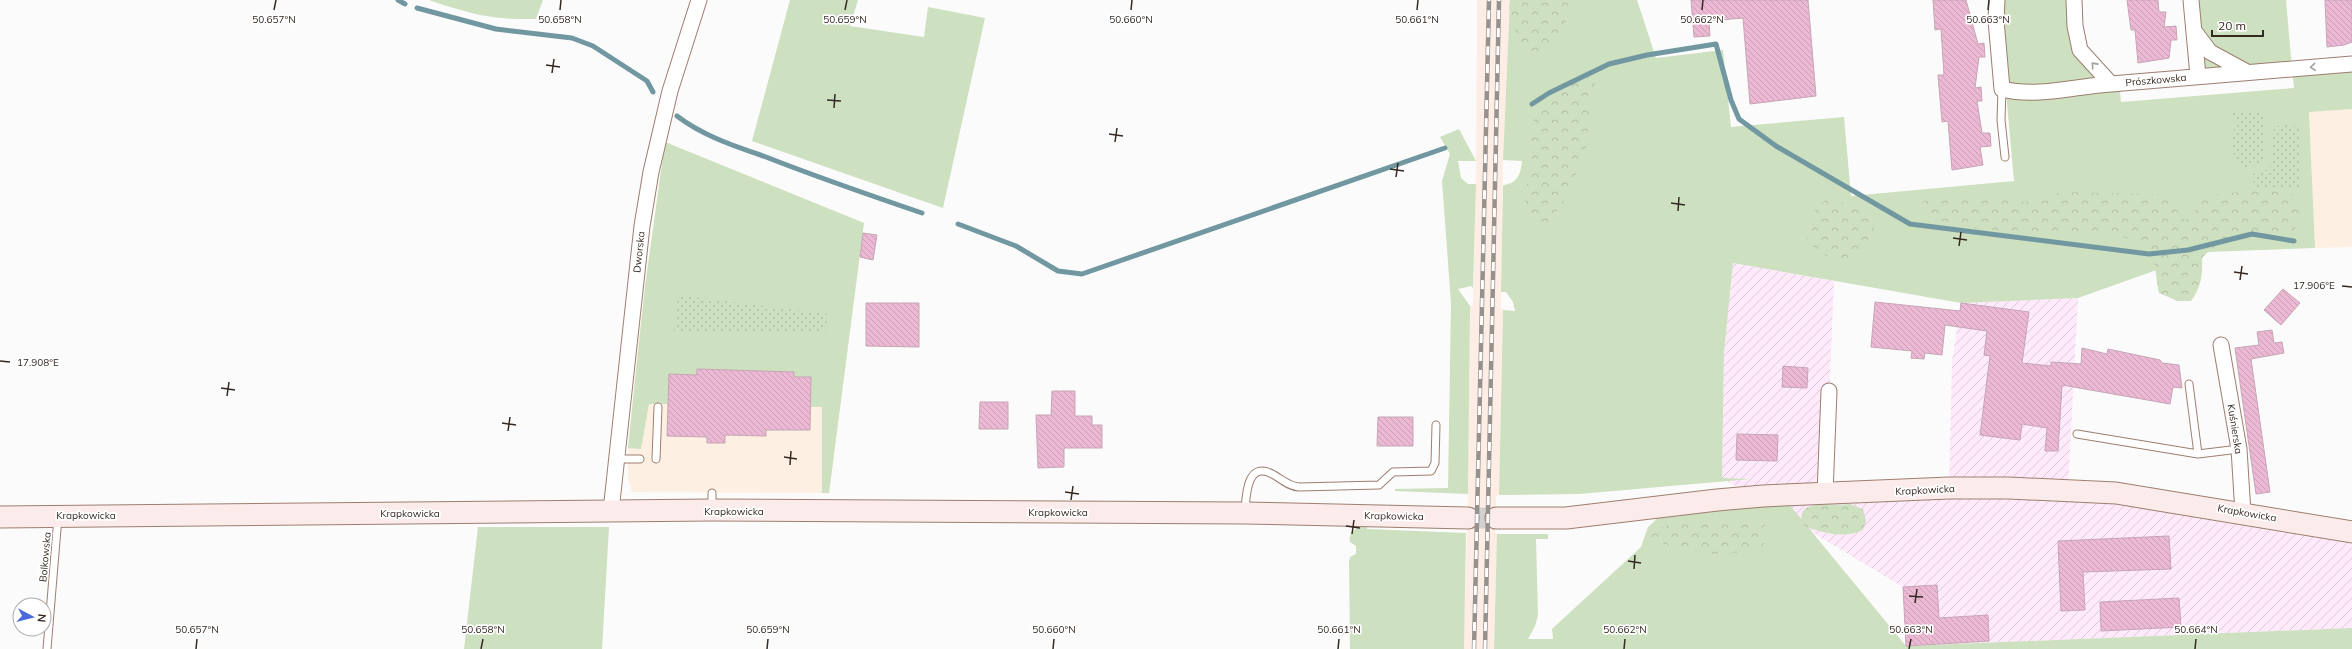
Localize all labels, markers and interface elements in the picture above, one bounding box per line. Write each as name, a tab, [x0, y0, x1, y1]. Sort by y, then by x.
scale bar	[2212, 12, 2263, 38]
text: 50.657°N	[252, 13, 296, 26]
text: 50.658°N	[538, 13, 582, 26]
text: 50.659°N	[823, 13, 867, 26]
text: 50.660°N	[1109, 13, 1153, 26]
text: 50.661°N	[1395, 13, 1439, 26]
text: 50.662°N	[1680, 13, 1724, 26]
text: 50.663°N	[1966, 13, 2010, 26]
text: 20 m	[2218, 18, 2246, 33]
one-way arrow	[2092, 62, 2099, 70]
one-way arrow	[2310, 63, 2316, 72]
street label: Prószkowska	[2125, 71, 2187, 89]
street label: Dworska	[630, 231, 648, 273]
text: 17.906°E	[2293, 279, 2335, 292]
text: 17.908°E	[17, 356, 59, 369]
street label: Kuśnierska	[2225, 403, 2245, 455]
street label: Krapkowicka	[1895, 482, 1955, 498]
street label: Krapkowicka	[2216, 501, 2278, 525]
street label: Krapkowicka	[704, 505, 764, 518]
street label: Krapkowicka	[1028, 506, 1088, 519]
street label: Krapkowicka	[380, 507, 440, 520]
street label: Krapkowicka	[56, 509, 116, 522]
street label: Krapkowicka	[1364, 509, 1424, 523]
street label: Bolkowska	[36, 531, 54, 583]
north arrow	[12, 597, 52, 637]
text: N	[34, 613, 49, 623]
text: 50.657°N	[175, 623, 219, 636]
text: 50.658°N	[461, 623, 505, 636]
text: 50.659°N	[746, 623, 790, 636]
text: 50.660°N	[1032, 623, 1076, 636]
text: 50.661°N	[1317, 623, 1361, 636]
text: 50.662°N	[1603, 623, 1647, 636]
text: 50.663°N	[1889, 623, 1933, 636]
text: 50.664°N	[2174, 623, 2218, 636]

